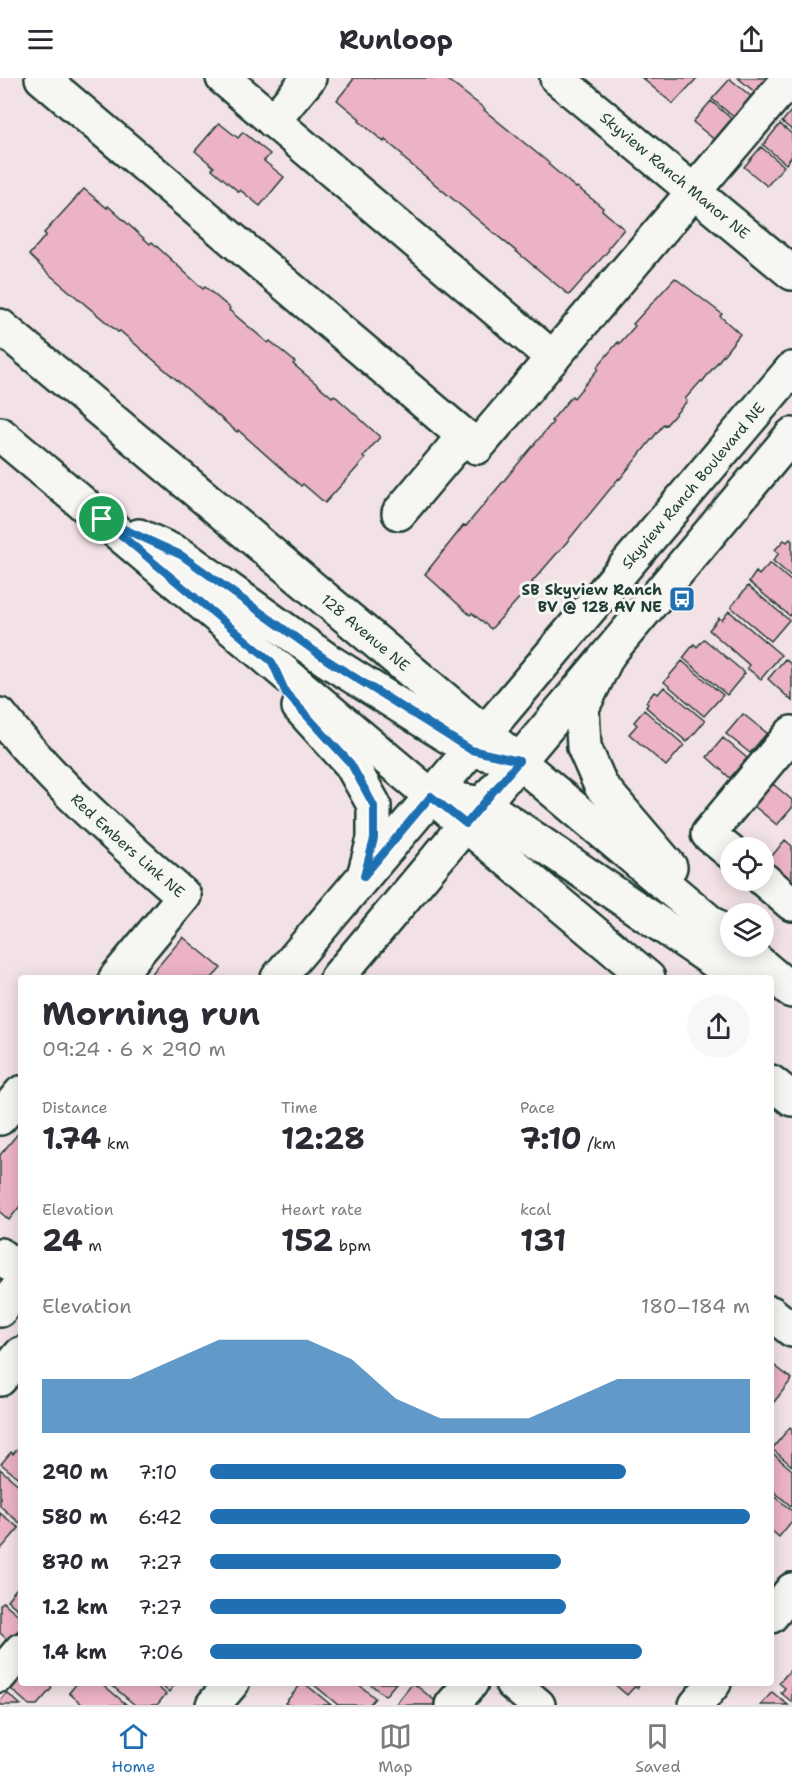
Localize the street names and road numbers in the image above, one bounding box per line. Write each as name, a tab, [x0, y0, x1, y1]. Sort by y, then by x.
street label: Skyview Ranch Manor NE	[596, 108, 754, 244]
street label: Skyview Ranch Boulevard NE	[617, 398, 769, 573]
street label: 128 Avenue NE	[317, 590, 414, 676]
street label: Red Embers Link NE	[66, 789, 189, 902]

